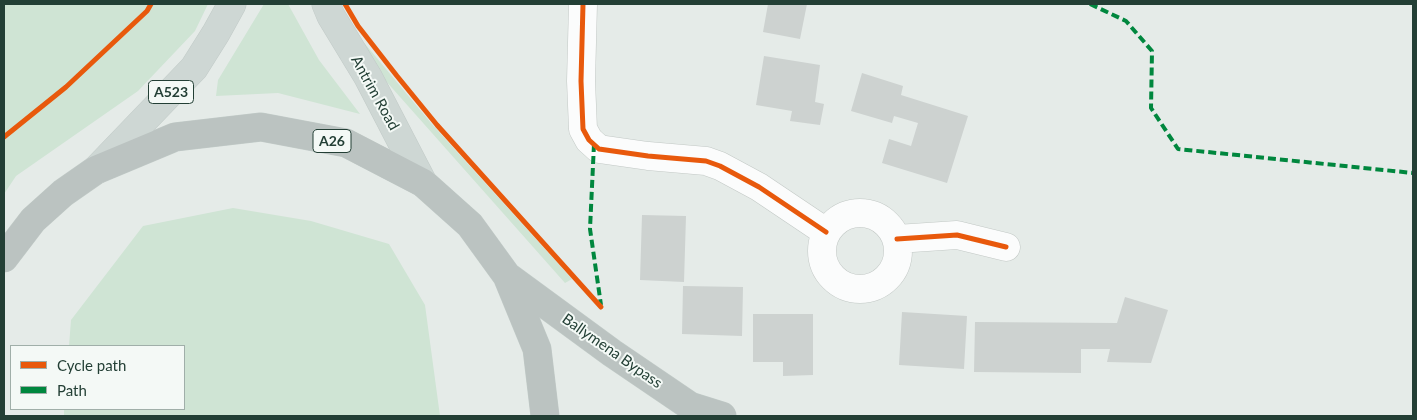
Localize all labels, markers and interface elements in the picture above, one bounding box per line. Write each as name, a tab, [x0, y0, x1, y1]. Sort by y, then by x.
street label: Antrim Road	[347, 53, 403, 133]
road number: A523	[148, 80, 194, 104]
road number: A26	[313, 130, 351, 152]
street label: Ballymena Bypass	[559, 310, 665, 392]
legend	[10, 345, 185, 410]
text: Cycle path	[57, 356, 126, 374]
text: Path	[57, 381, 87, 399]

